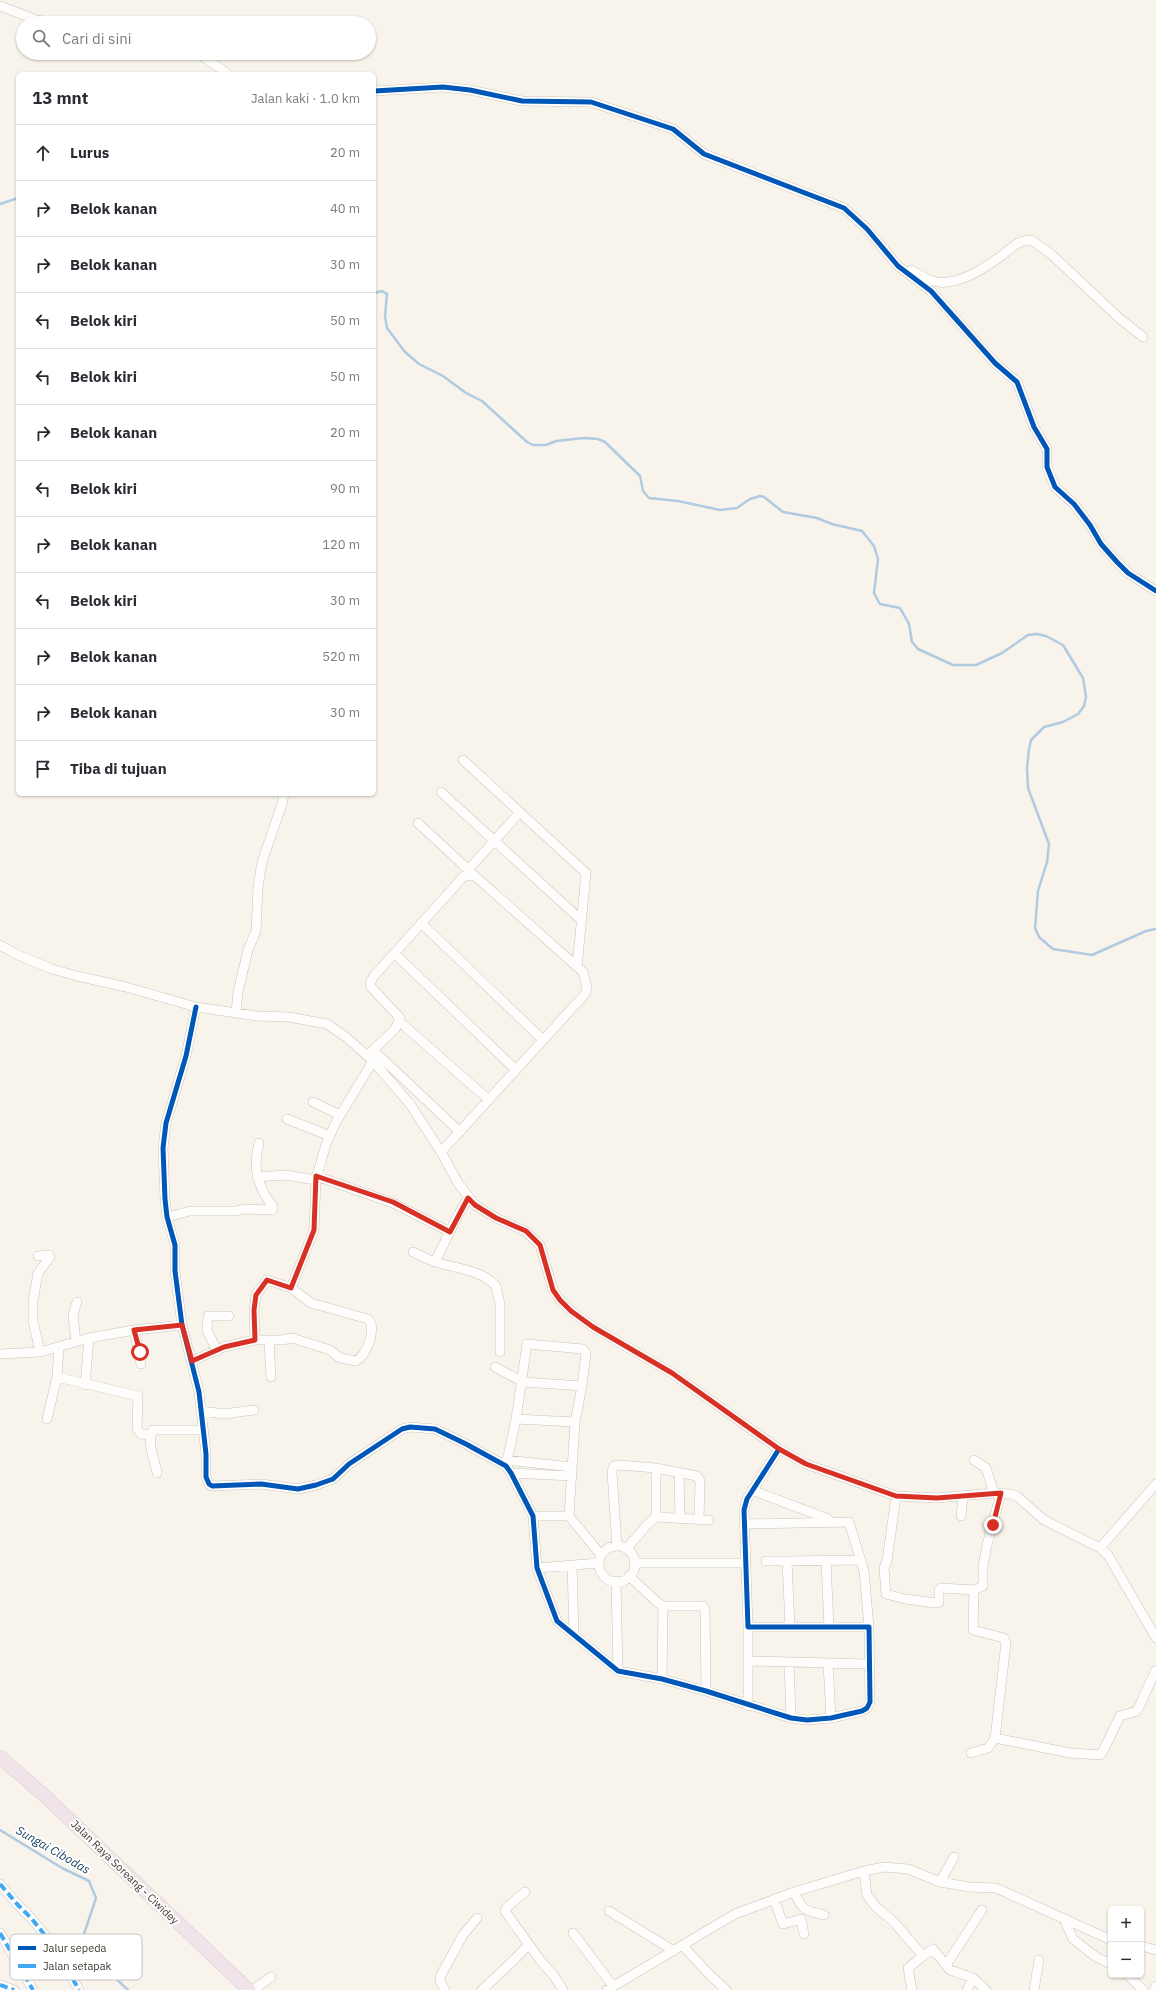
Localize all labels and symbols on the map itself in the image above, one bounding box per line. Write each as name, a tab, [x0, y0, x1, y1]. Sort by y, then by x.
route start	[131, 1343, 149, 1361]
route end	[984, 1516, 1002, 1534]
street label: Jalan Raya Soreang - Ciwidey	[68, 1817, 182, 1928]
water label: Sungai Cibodas	[14, 1822, 93, 1877]
legend	[10, 1934, 142, 1980]
text: Jalur sepeda	[43, 1941, 107, 1955]
text: Jalan setapak	[43, 1959, 112, 1973]

